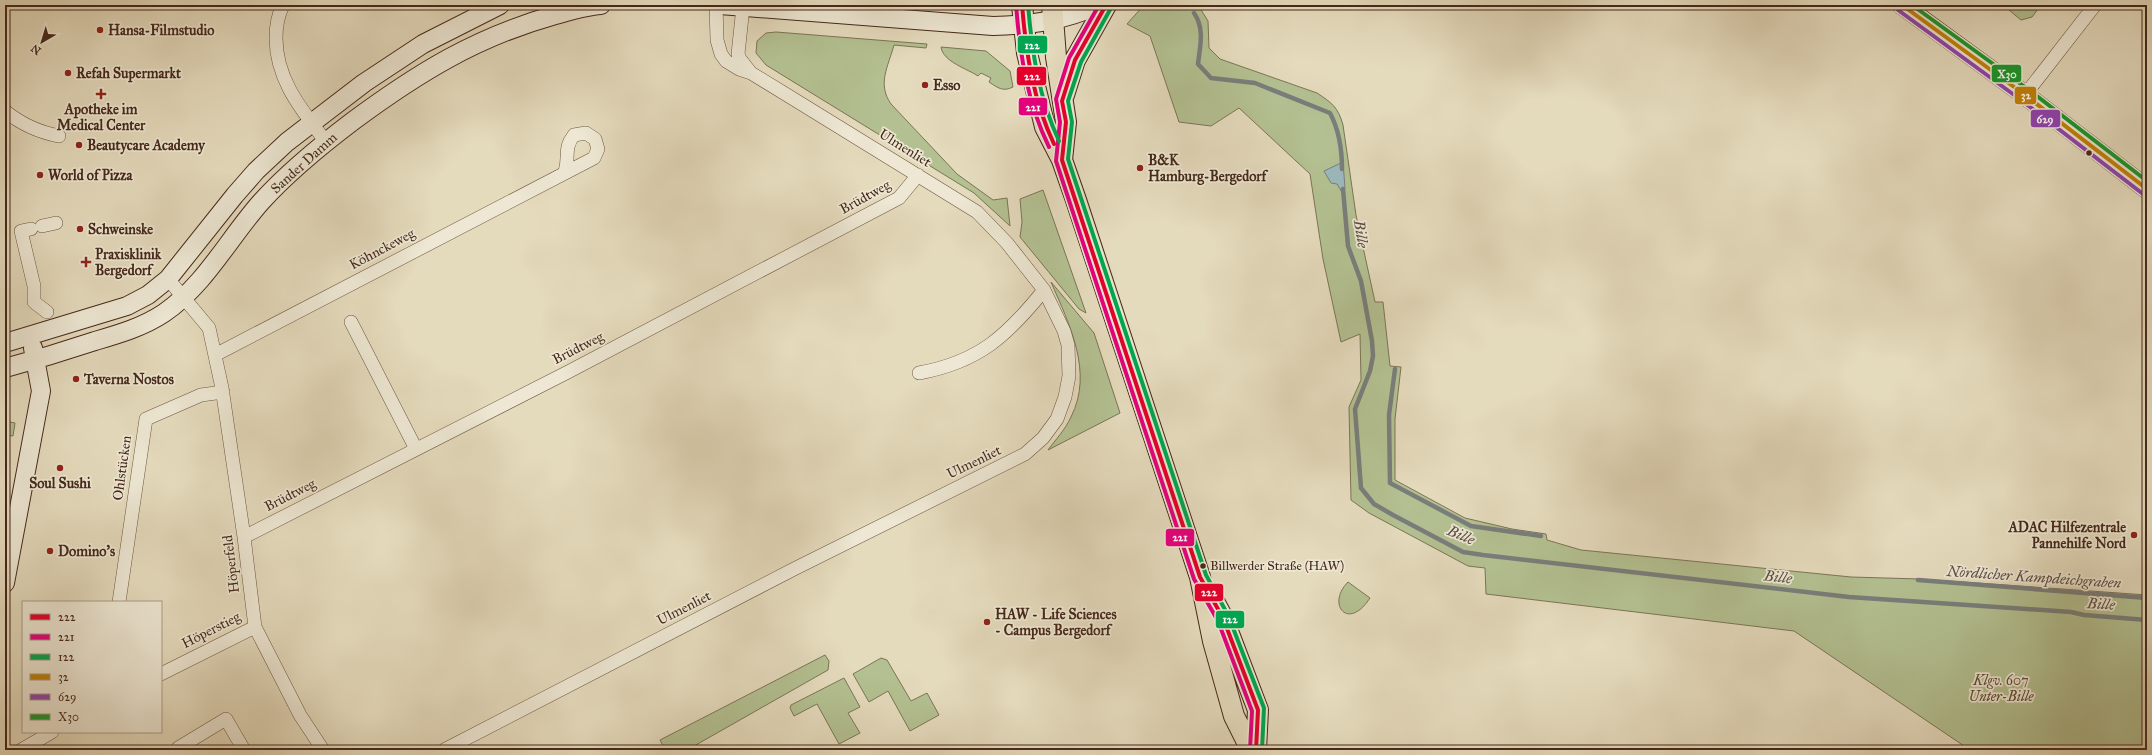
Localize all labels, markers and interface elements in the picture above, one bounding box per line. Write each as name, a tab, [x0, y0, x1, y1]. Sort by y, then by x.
north arrow	[22, 22, 62, 62]
place label: Hansa-Filmstudio	[108, 22, 214, 39]
marker: Hansa-Filmstudio	[95, 25, 105, 35]
line badge: 122	[1017, 35, 1048, 54]
text: 122	[1024, 39, 1040, 52]
text: N	[28, 41, 44, 57]
line badge: X30	[1991, 64, 2022, 83]
place label: Refah Supermarkt	[76, 65, 181, 83]
line badge: 222	[1016, 66, 1047, 86]
marker: Refah Supermarkt	[63, 68, 73, 78]
text: X30	[1996, 68, 2017, 82]
text: 222	[1024, 70, 1041, 83]
place label: Esso	[933, 77, 960, 94]
marker: Esso	[920, 80, 930, 90]
line badge: 32	[2014, 86, 2037, 105]
marker: Apotheke im Medical Center	[96, 89, 106, 99]
text: 32	[2021, 89, 2031, 103]
line badge: 221	[1018, 97, 1048, 116]
place label: Apotheke im Medical Center	[57, 101, 146, 134]
text: 221	[1025, 101, 1041, 114]
line badge: 629	[2030, 109, 2061, 128]
text: 629	[2037, 113, 2054, 127]
street label: Ulmenliet	[876, 125, 934, 171]
street label: Sander Damm	[267, 129, 341, 197]
place label: Beautycare Academy	[87, 137, 206, 155]
marker: Beautycare Academy	[74, 140, 84, 150]
unlabelled marker	[2084, 148, 2094, 158]
place label: B&K Hamburg-Bergedorf	[1148, 152, 1269, 186]
marker: B&K Hamburg-Bergedorf	[1135, 163, 1145, 173]
place label: World of Pizza	[48, 167, 133, 184]
marker: World of Pizza	[35, 170, 45, 180]
street label: Brüdtweg	[837, 176, 894, 218]
water label: Bille	[1350, 218, 1372, 250]
place label: Schweinske	[88, 221, 153, 238]
marker: Schweinske	[75, 224, 85, 234]
street label: Köhnckeweg	[346, 224, 418, 273]
place label: Praxisklinik Bergedorf	[95, 246, 162, 280]
marker: Praxisklinik Bergedorf	[80, 256, 92, 268]
street label: Brüdtweg	[549, 328, 607, 368]
place label: Taverna Nostos	[83, 371, 174, 388]
marker: Taverna Nostos	[71, 374, 81, 384]
street label: Ohlstücken	[109, 434, 135, 502]
street label: Ulmenliet	[944, 442, 1004, 482]
marker: Soul Sushi	[55, 463, 65, 473]
place label: Soul Sushi	[29, 475, 91, 492]
street label: Brüdtweg	[261, 475, 319, 515]
place label: ADAC Hilfezentrale Pannehilfe Nord	[2007, 519, 2127, 552]
water label: Bille	[1444, 521, 1478, 549]
line badge: 221	[1165, 528, 1195, 547]
marker: ADAC Hilfezentrale Pannehilfe Nord	[2129, 530, 2139, 540]
text: 221	[1172, 531, 1188, 544]
street label: Höperfeld	[219, 534, 243, 594]
place label: Domino's	[58, 543, 115, 560]
marker: Domino's	[45, 546, 55, 556]
place label: Billwerder Straße (HAW)	[1210, 558, 1344, 574]
marker: Billwerder Straße (HAW)	[1198, 561, 1208, 571]
water label: Nördlicher Kampdeichgraben	[1945, 562, 2122, 593]
water label: Bille	[1762, 566, 1793, 588]
line badge: 222	[1194, 583, 1224, 602]
text: 222	[1201, 586, 1218, 599]
street label: Ulmenliet	[654, 587, 714, 629]
water label: Bille	[2085, 594, 2116, 614]
legend	[22, 601, 162, 733]
place label: HAW - Life Sciences - Campus Bergedorf	[995, 606, 1117, 640]
street label: Höperstieg	[179, 608, 244, 652]
text: 222	[58, 610, 76, 624]
line badge: 122	[1215, 610, 1245, 629]
text: 122	[1222, 613, 1238, 626]
marker: HAW - Life Sciences - Campus Bergedorf	[982, 617, 992, 627]
text: 221	[58, 630, 75, 644]
text: 122	[58, 650, 75, 664]
text: 32	[58, 670, 69, 684]
park label: Klgv. 607 Unter-Bille	[1968, 672, 2034, 705]
text: 629	[58, 690, 77, 704]
text: X30	[58, 710, 79, 724]

